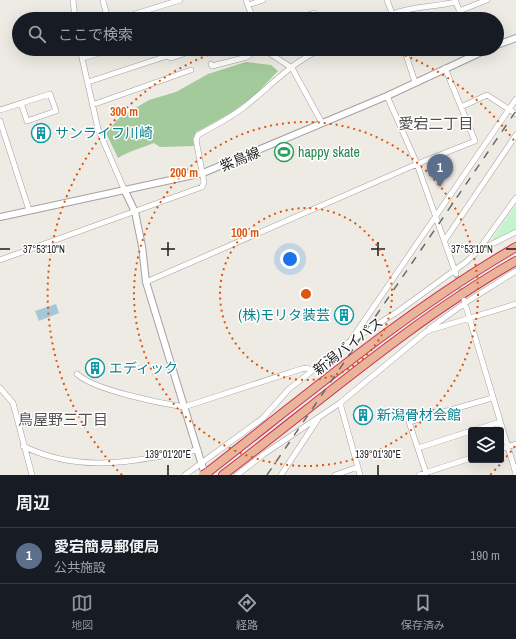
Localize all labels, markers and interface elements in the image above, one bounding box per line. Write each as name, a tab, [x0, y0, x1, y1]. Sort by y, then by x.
search box	[12, 12, 504, 56]
icon: search	[26, 23, 48, 45]
text: ここで検索	[58, 24, 133, 45]
text: 300 m	[110, 104, 138, 120]
district label: 愛宕二丁目	[398, 113, 474, 134]
building icon: サンライフ川崎	[30, 122, 52, 144]
place label: サンライフ川崎	[55, 124, 153, 142]
sports icon: happy skate	[273, 141, 295, 163]
street label: 紫鳥線	[217, 143, 263, 175]
place label: happy skate	[298, 143, 360, 161]
pin: 1	[427, 154, 453, 187]
text: 200 m	[170, 165, 198, 181]
text: 100 m	[231, 225, 259, 241]
text: 37°53'10"N	[23, 243, 65, 256]
text: 37°53'10"N	[451, 243, 493, 256]
your location	[280, 249, 300, 269]
centre of rings	[299, 287, 313, 301]
building icon: (株)モリタ装芸	[333, 304, 355, 326]
place label: (株)モリタ装芸	[238, 306, 330, 324]
street label: 新潟バイパス	[309, 313, 387, 379]
building icon: エディック	[84, 357, 106, 379]
place label: エディック	[109, 359, 178, 377]
building icon: 新潟骨材会館	[352, 404, 374, 426]
place label: 新潟骨材会館	[377, 406, 461, 424]
district label: 鳥屋野三丁目	[18, 409, 108, 430]
map controls	[468, 427, 504, 463]
button: layers	[468, 427, 504, 463]
text: 139°01'20"E	[145, 448, 191, 461]
text: 139°01'30"E	[355, 448, 401, 461]
text: 周辺	[16, 491, 50, 514]
text: 愛宕簡易郵便局	[54, 536, 159, 557]
text: 1	[26, 547, 32, 564]
text: 190 m	[470, 547, 500, 564]
text: 公共施設	[54, 559, 106, 576]
tab: 地図	[71, 592, 93, 632]
tab: 経路	[236, 592, 258, 632]
tab: 保存済み	[401, 592, 445, 632]

